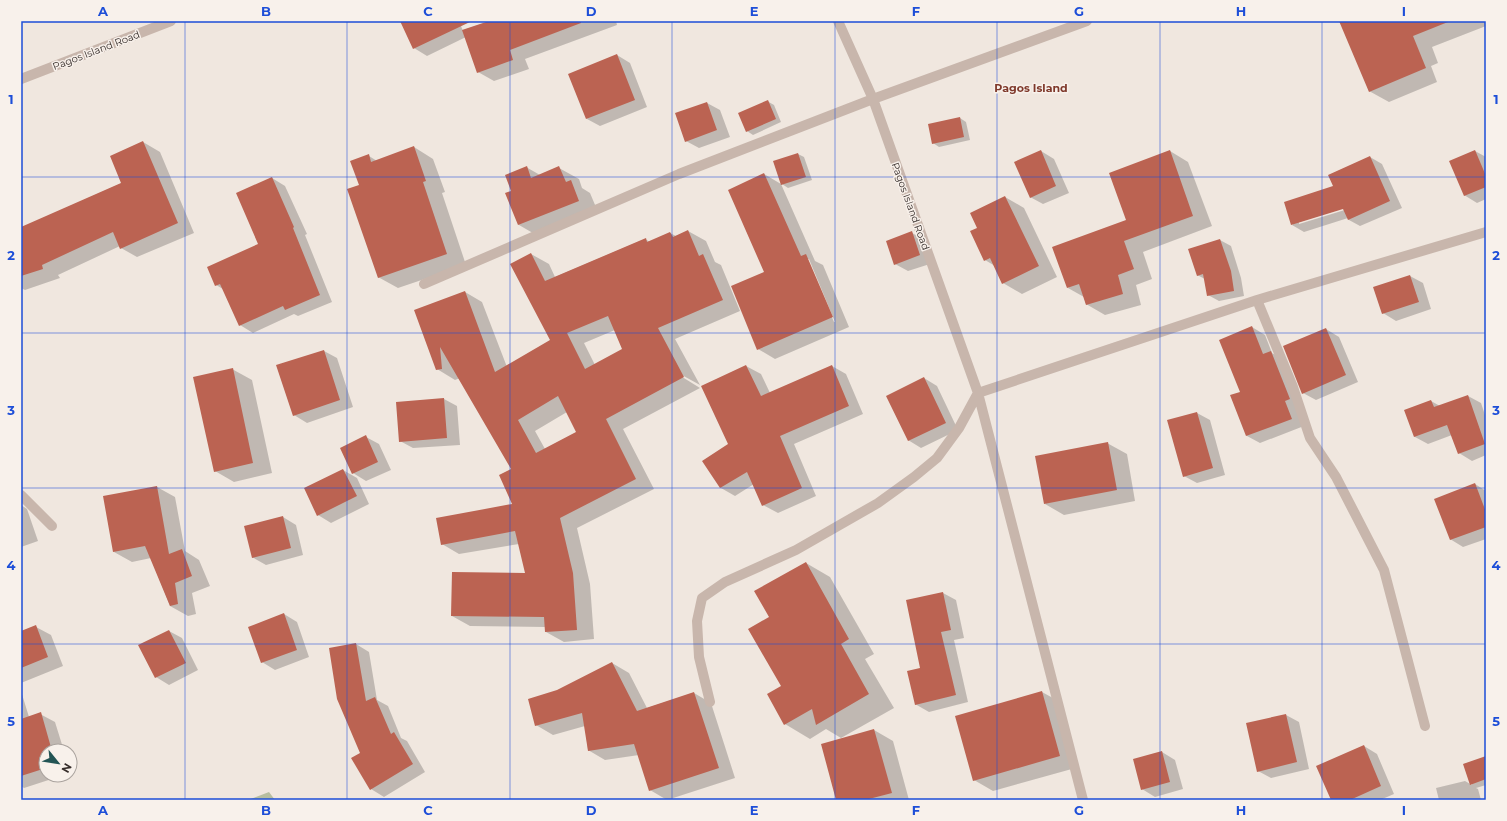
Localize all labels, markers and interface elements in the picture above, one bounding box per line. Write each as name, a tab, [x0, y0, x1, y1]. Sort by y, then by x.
text: A	[97, 3, 109, 19]
text: B	[261, 3, 271, 19]
text: C	[423, 3, 433, 19]
text: D	[586, 3, 597, 19]
text: E	[750, 3, 759, 19]
text: F	[912, 3, 920, 19]
text: G	[1074, 3, 1084, 19]
text: H	[1236, 3, 1246, 19]
text: I	[1402, 3, 1406, 19]
street label: Pagos Island Road	[51, 28, 142, 73]
district label: Pagos Island	[994, 81, 1068, 95]
text: 1	[8, 91, 14, 107]
text: 1	[1493, 91, 1499, 107]
street label: Pagos Island Road	[889, 161, 932, 252]
text: 2	[7, 247, 15, 263]
text: 2	[1492, 247, 1500, 263]
text: 3	[6, 402, 15, 418]
text: 3	[1491, 402, 1500, 418]
text: 4	[7, 557, 16, 573]
text: 4	[1492, 557, 1501, 573]
text: 5	[7, 713, 15, 729]
text: 5	[1492, 713, 1500, 729]
north arrow	[38, 743, 78, 783]
text: N	[58, 761, 75, 775]
text: A	[97, 802, 109, 818]
text: B	[261, 802, 271, 818]
text: C	[423, 802, 433, 818]
text: D	[586, 802, 597, 818]
text: E	[750, 802, 759, 818]
text: F	[912, 802, 920, 818]
text: G	[1074, 802, 1084, 818]
text: H	[1236, 802, 1246, 818]
text: I	[1402, 802, 1406, 818]

